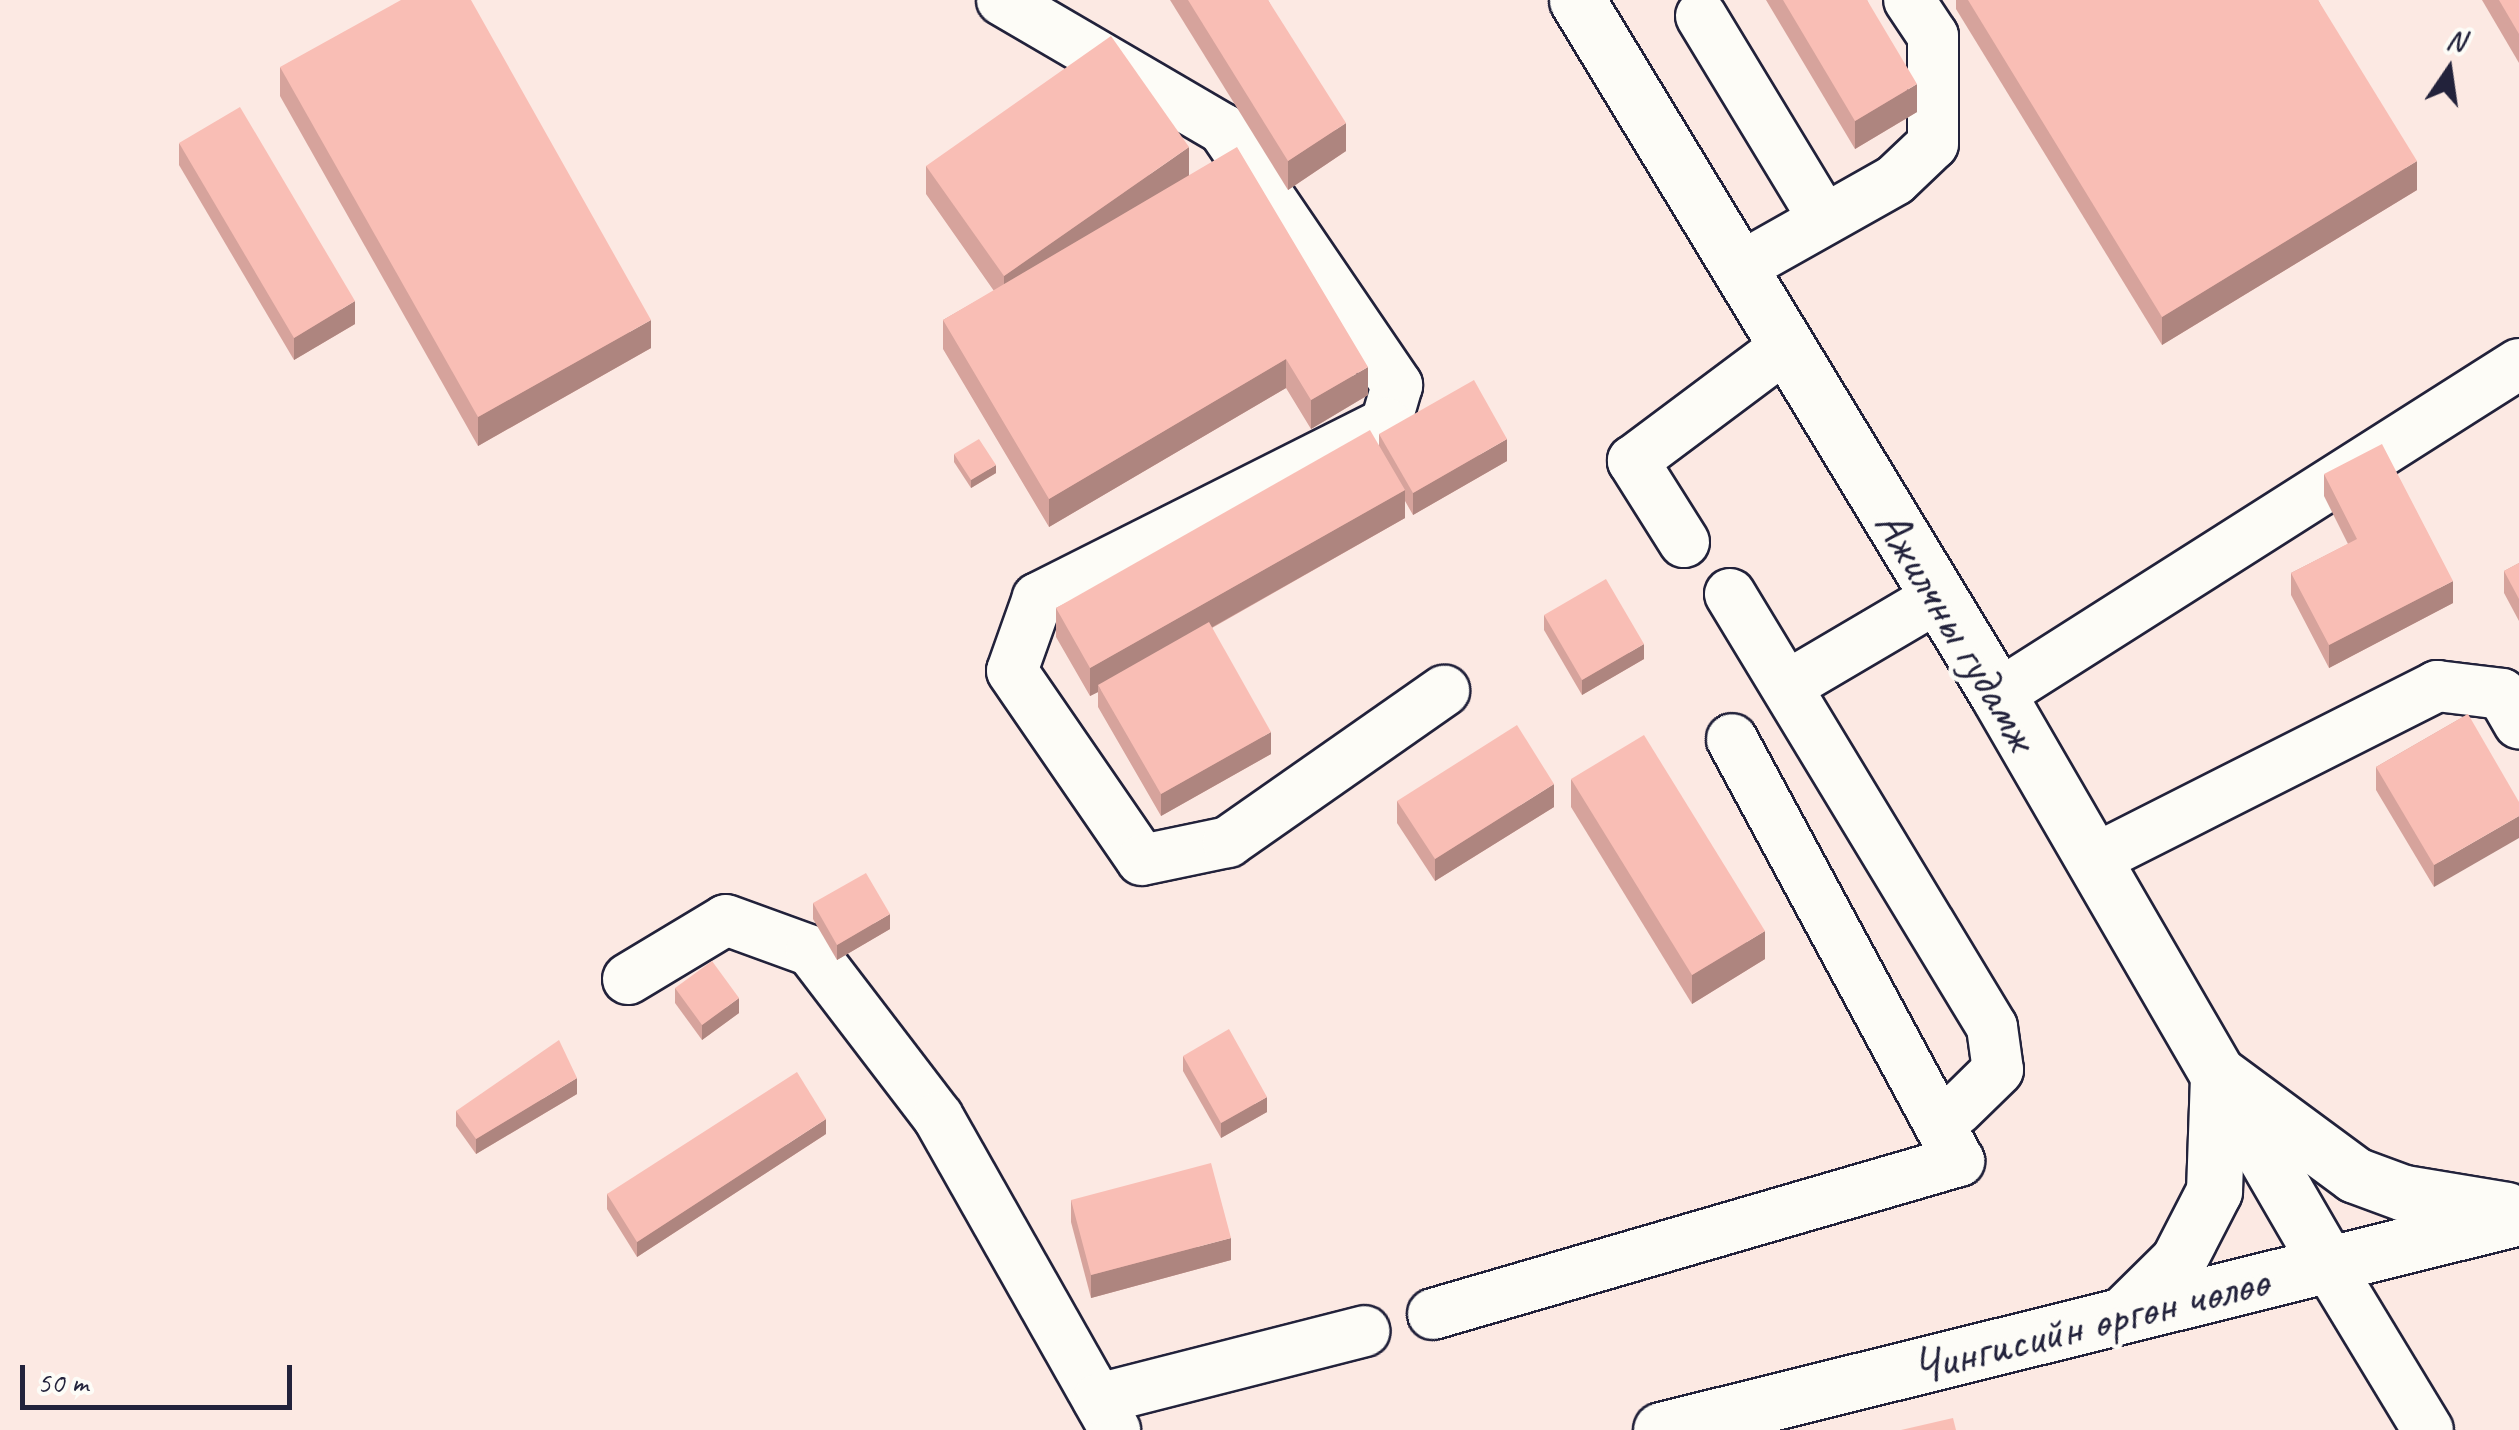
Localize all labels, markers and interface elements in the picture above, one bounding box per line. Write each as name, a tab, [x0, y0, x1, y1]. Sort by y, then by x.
north arrow	[2399, 20, 2499, 120]
text: N	[2443, 21, 2468, 59]
street label: Ажилчны гудамж	[1863, 499, 2051, 761]
street label: Чингисийн өргөн чөлөө	[1907, 1252, 2273, 1396]
scale bar	[25, 1345, 298, 1407]
text: 50 m	[37, 1363, 88, 1401]

